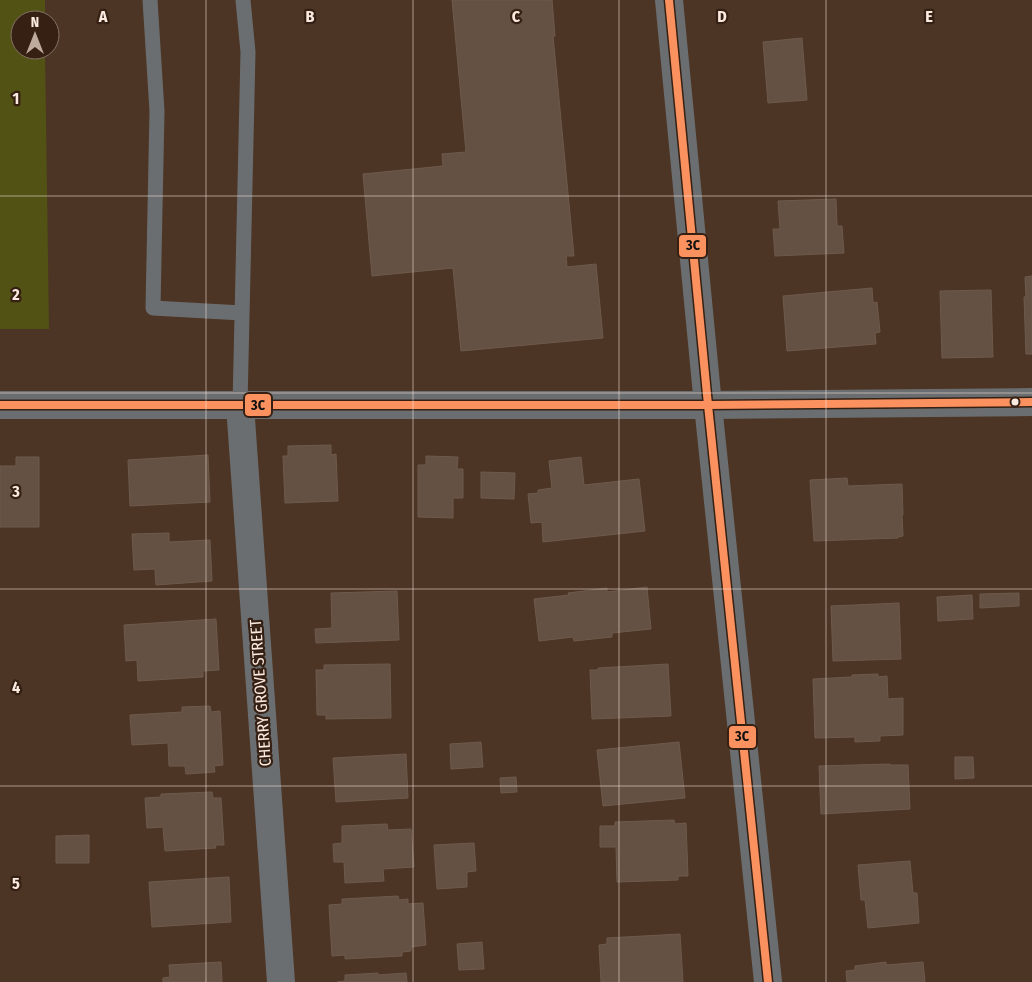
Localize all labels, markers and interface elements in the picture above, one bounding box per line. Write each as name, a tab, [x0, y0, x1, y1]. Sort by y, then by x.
text: A	[98, 7, 108, 26]
text: B	[306, 7, 315, 26]
text: C	[512, 7, 521, 26]
text: D	[717, 7, 727, 26]
text: E	[925, 7, 933, 26]
north arrow	[10, 10, 60, 60]
text: N	[31, 14, 39, 31]
text: 1	[13, 89, 19, 108]
line badge: 3C	[678, 234, 707, 258]
text: 3C	[685, 237, 701, 254]
text: 2	[11, 285, 20, 304]
line badge: 3C	[244, 393, 272, 417]
text: 3C	[250, 397, 266, 414]
unlabelled marker	[1010, 397, 1020, 407]
text: 3	[11, 482, 20, 501]
street label: CHERRY GROVE STREET	[246, 618, 275, 767]
text: 4	[12, 678, 20, 697]
line badge: 3C	[728, 725, 757, 749]
text: 3C	[734, 728, 750, 745]
text: 5	[12, 874, 20, 893]

